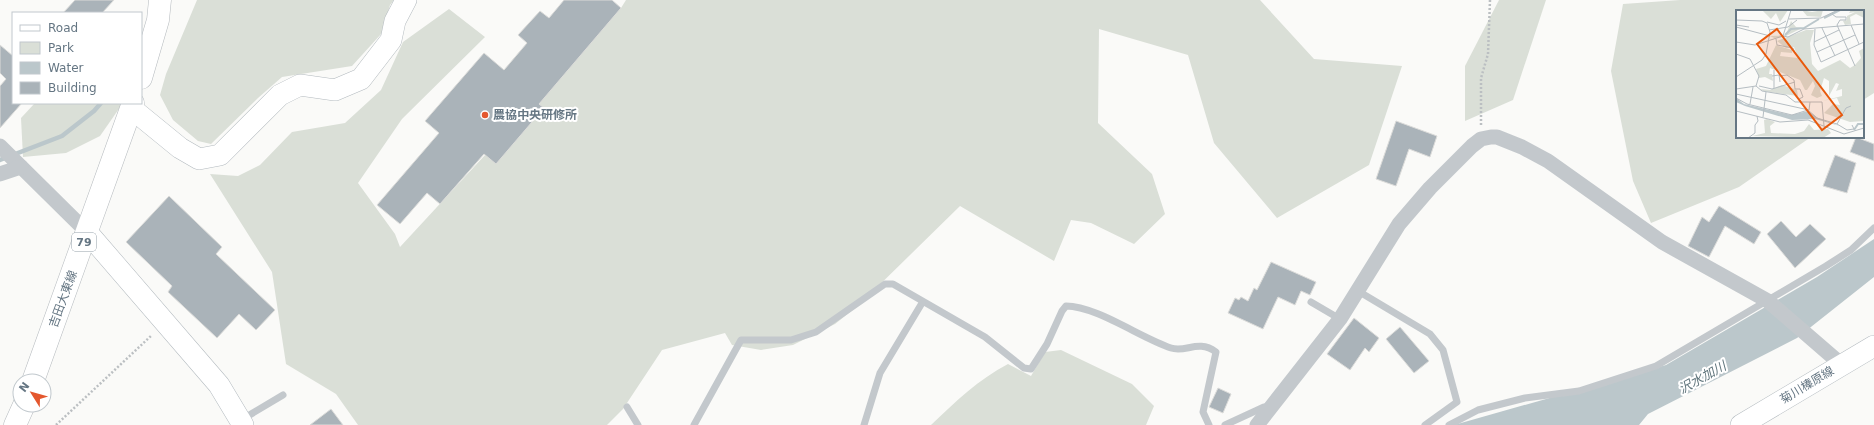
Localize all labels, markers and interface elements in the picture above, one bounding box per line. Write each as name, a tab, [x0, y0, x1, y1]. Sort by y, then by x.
inset map	[1736, 10, 1864, 138]
legend	[12, 12, 142, 104]
text: Road	[48, 21, 78, 35]
text: Park	[48, 41, 74, 55]
text: Water	[48, 61, 84, 75]
text: Building	[48, 81, 97, 95]
place label: 農協中央研修所	[493, 108, 577, 122]
marker: 農協中央研修所	[480, 110, 490, 120]
road number: 79	[72, 233, 96, 251]
street label: 吉田大東線	[46, 268, 80, 330]
water label: 沢水加川	[1676, 357, 1730, 397]
street label: 菊川榛原線	[1778, 364, 1836, 406]
north arrow	[12, 373, 52, 413]
text: N	[16, 380, 32, 395]

